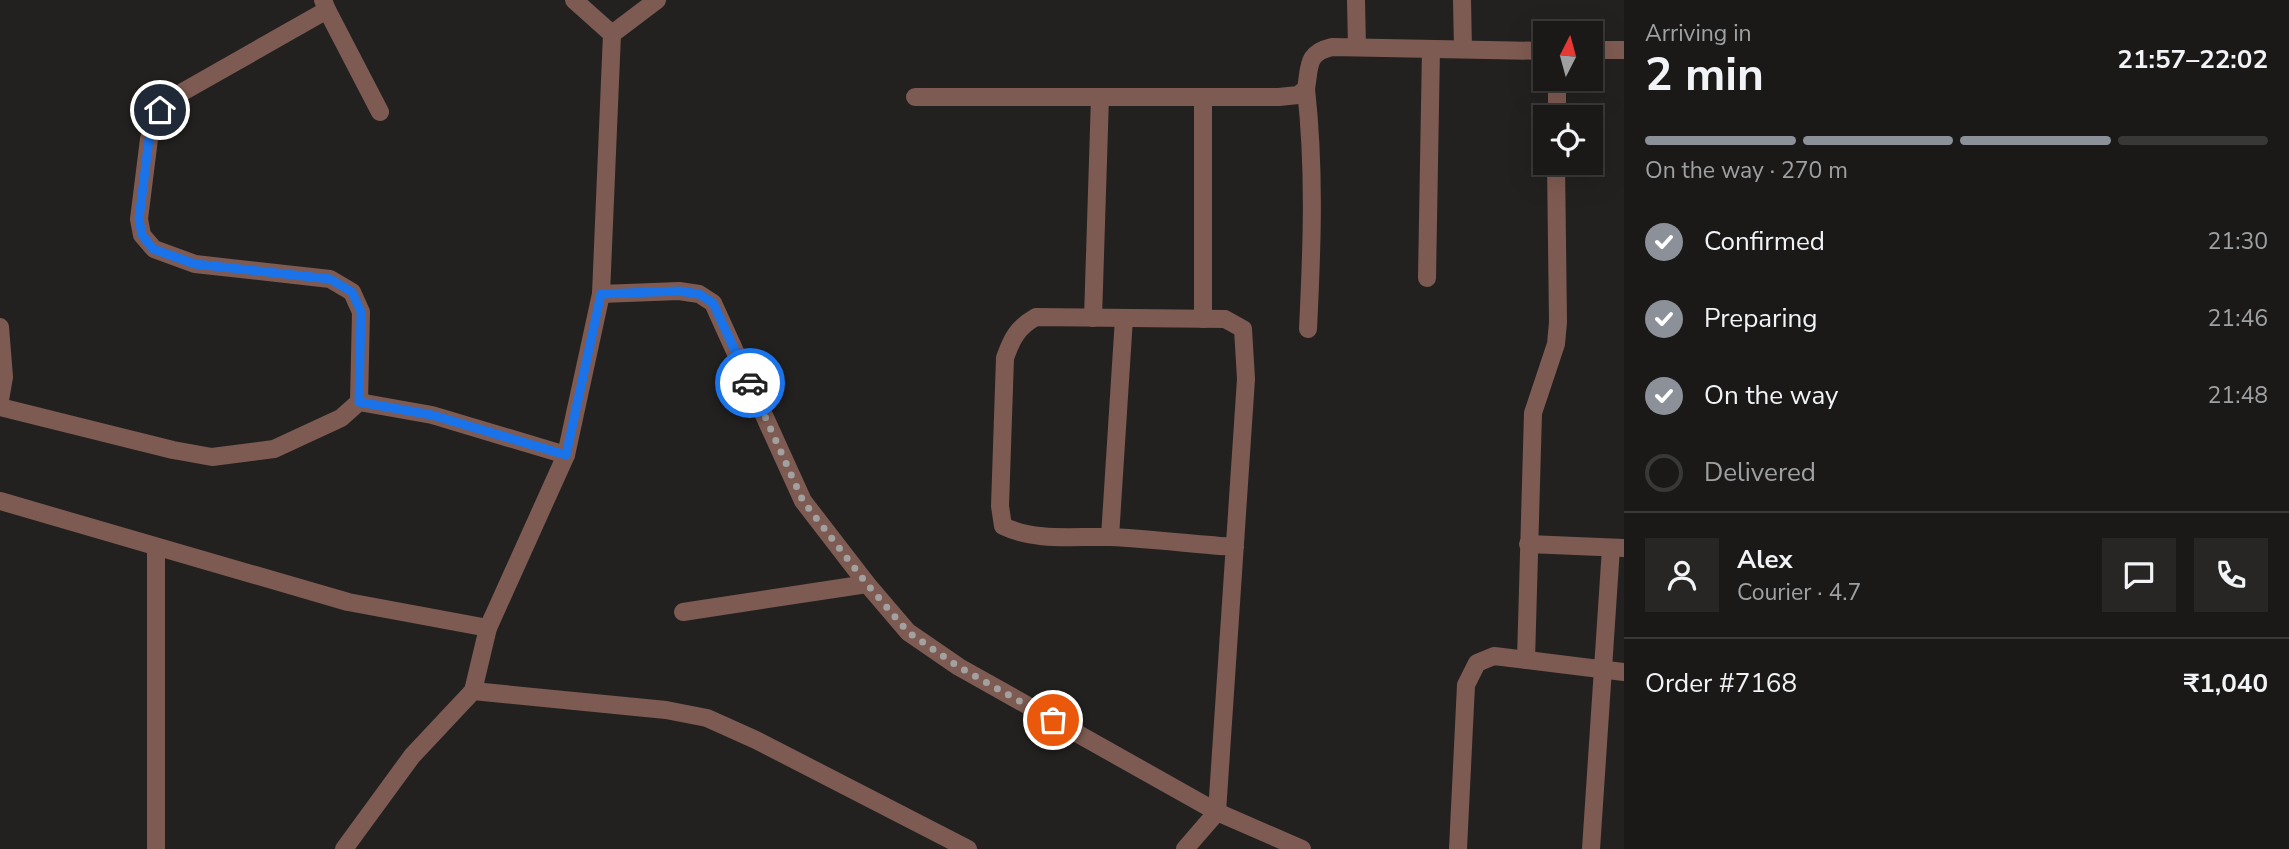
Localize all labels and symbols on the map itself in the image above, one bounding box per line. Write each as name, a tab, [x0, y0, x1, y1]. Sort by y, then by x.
north arrow	[1533, 21, 1603, 91]
pin	[130, 80, 190, 140]
courier	[715, 348, 785, 418]
pin	[1023, 690, 1083, 750]

